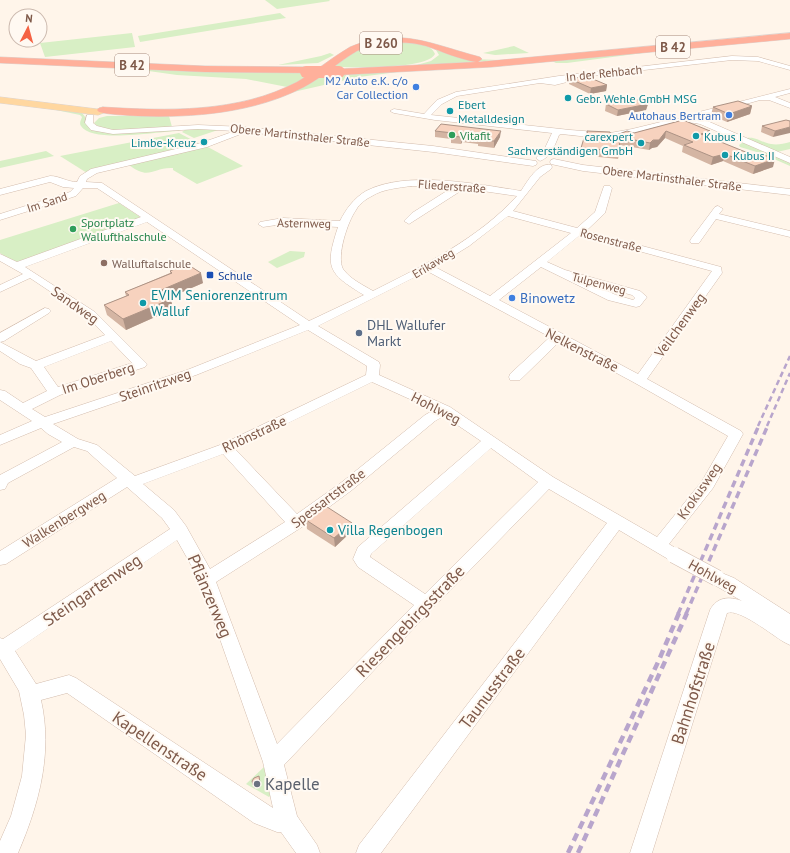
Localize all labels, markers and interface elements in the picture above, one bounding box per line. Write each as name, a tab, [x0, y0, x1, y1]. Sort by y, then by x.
north arrow	[8, 8, 48, 48]
text: N	[25, 11, 33, 25]
road number: B 260	[360, 32, 402, 54]
road number: B 42	[656, 36, 690, 58]
road number: B 42	[115, 54, 149, 76]
street label: In der Rehbach	[565, 62, 643, 84]
place label: M2 Auto e.K. c/o Car Collection	[325, 73, 408, 102]
marker: M2 Auto e.K. c/o Car Collection	[411, 82, 421, 92]
place label: Gebr. Wehle GmbH MSG	[576, 91, 697, 106]
marker: Gebr. Wehle GmbH MSG	[563, 93, 573, 103]
place label: Ebert Metalldesign	[458, 97, 524, 126]
marker: Ebert Metalldesign	[445, 106, 455, 116]
place label: Autohaus Bertram	[629, 108, 721, 123]
marker: Autohaus Bertram	[724, 110, 734, 120]
street label: Obere Martinsthaler Straße	[230, 120, 370, 150]
place label: Vitafit	[459, 128, 491, 143]
place label: carexpert Sachverständigen GmbH	[508, 129, 633, 158]
place label: Kubus I	[704, 129, 742, 144]
marker: Vitafit	[447, 130, 457, 140]
marker: Kubus I	[691, 131, 701, 141]
place label: Limbe-Kreuz	[131, 135, 196, 150]
marker: Limbe-Kreuz	[199, 137, 209, 147]
marker: carexpert Sachverständigen GmbH	[636, 138, 646, 148]
place label: Kubus II	[733, 148, 775, 163]
marker: Kubus II	[720, 150, 730, 160]
street label: Obere Martinsthaler Straße	[602, 162, 742, 194]
street label: Fliederstraße	[418, 176, 486, 196]
street label: Im Sand	[25, 188, 69, 216]
place label: Sportplatz Wallufthalschule	[81, 215, 167, 244]
street label: Asternweg	[277, 215, 331, 231]
marker: Sportplatz Wallufthalschule	[68, 224, 78, 234]
street label: Rosenstraße	[579, 225, 643, 255]
street label: Erikaweg	[409, 245, 457, 281]
place label: Walluftalschule	[112, 256, 191, 271]
marker: Walluftalschule	[99, 258, 109, 268]
place label: Schule	[218, 268, 252, 283]
street label: Tulpenweg	[570, 269, 628, 297]
marker: Schule	[205, 270, 215, 280]
street label: Sandweg	[48, 282, 102, 328]
place label: EVIM Seniorenzentrum Walluf	[151, 286, 288, 320]
place label: Binowetz	[520, 289, 575, 307]
street label: Veilchenweg	[650, 289, 709, 362]
marker: Binowetz	[507, 293, 517, 303]
marker: EVIM Seniorenzentrum Walluf	[138, 298, 148, 308]
place label: DHL Wallufer Markt	[367, 316, 446, 350]
street label: Nelkenstraße	[542, 324, 622, 376]
marker: DHL Wallufer Markt	[354, 328, 364, 338]
street label: Im Oberberg	[59, 358, 137, 398]
street label: Steinritzweg	[117, 364, 193, 406]
street label: Hohlweg	[408, 388, 464, 428]
street label: Rhönstraße	[219, 411, 289, 457]
street label: Krokusweg	[673, 459, 725, 523]
street label: Spessartstraße	[287, 464, 369, 532]
street label: Walkenbergweg	[19, 486, 109, 552]
place label: Villa Regenbogen	[337, 521, 443, 539]
marker: Villa Regenbogen	[325, 525, 335, 535]
street label: Steingartenweg	[38, 549, 146, 631]
street label: Pflänzerweg	[183, 551, 237, 641]
street label: Hohlweg	[685, 555, 741, 597]
street label: Riesengebirgsstraße	[351, 560, 469, 682]
street label: Bahnhofstraße	[666, 639, 720, 747]
street label: Taunusstraße	[454, 643, 530, 733]
street label: Kapellenstraße	[108, 706, 212, 786]
place label: Kapelle	[265, 773, 320, 795]
marker: Kapelle	[252, 779, 262, 789]

